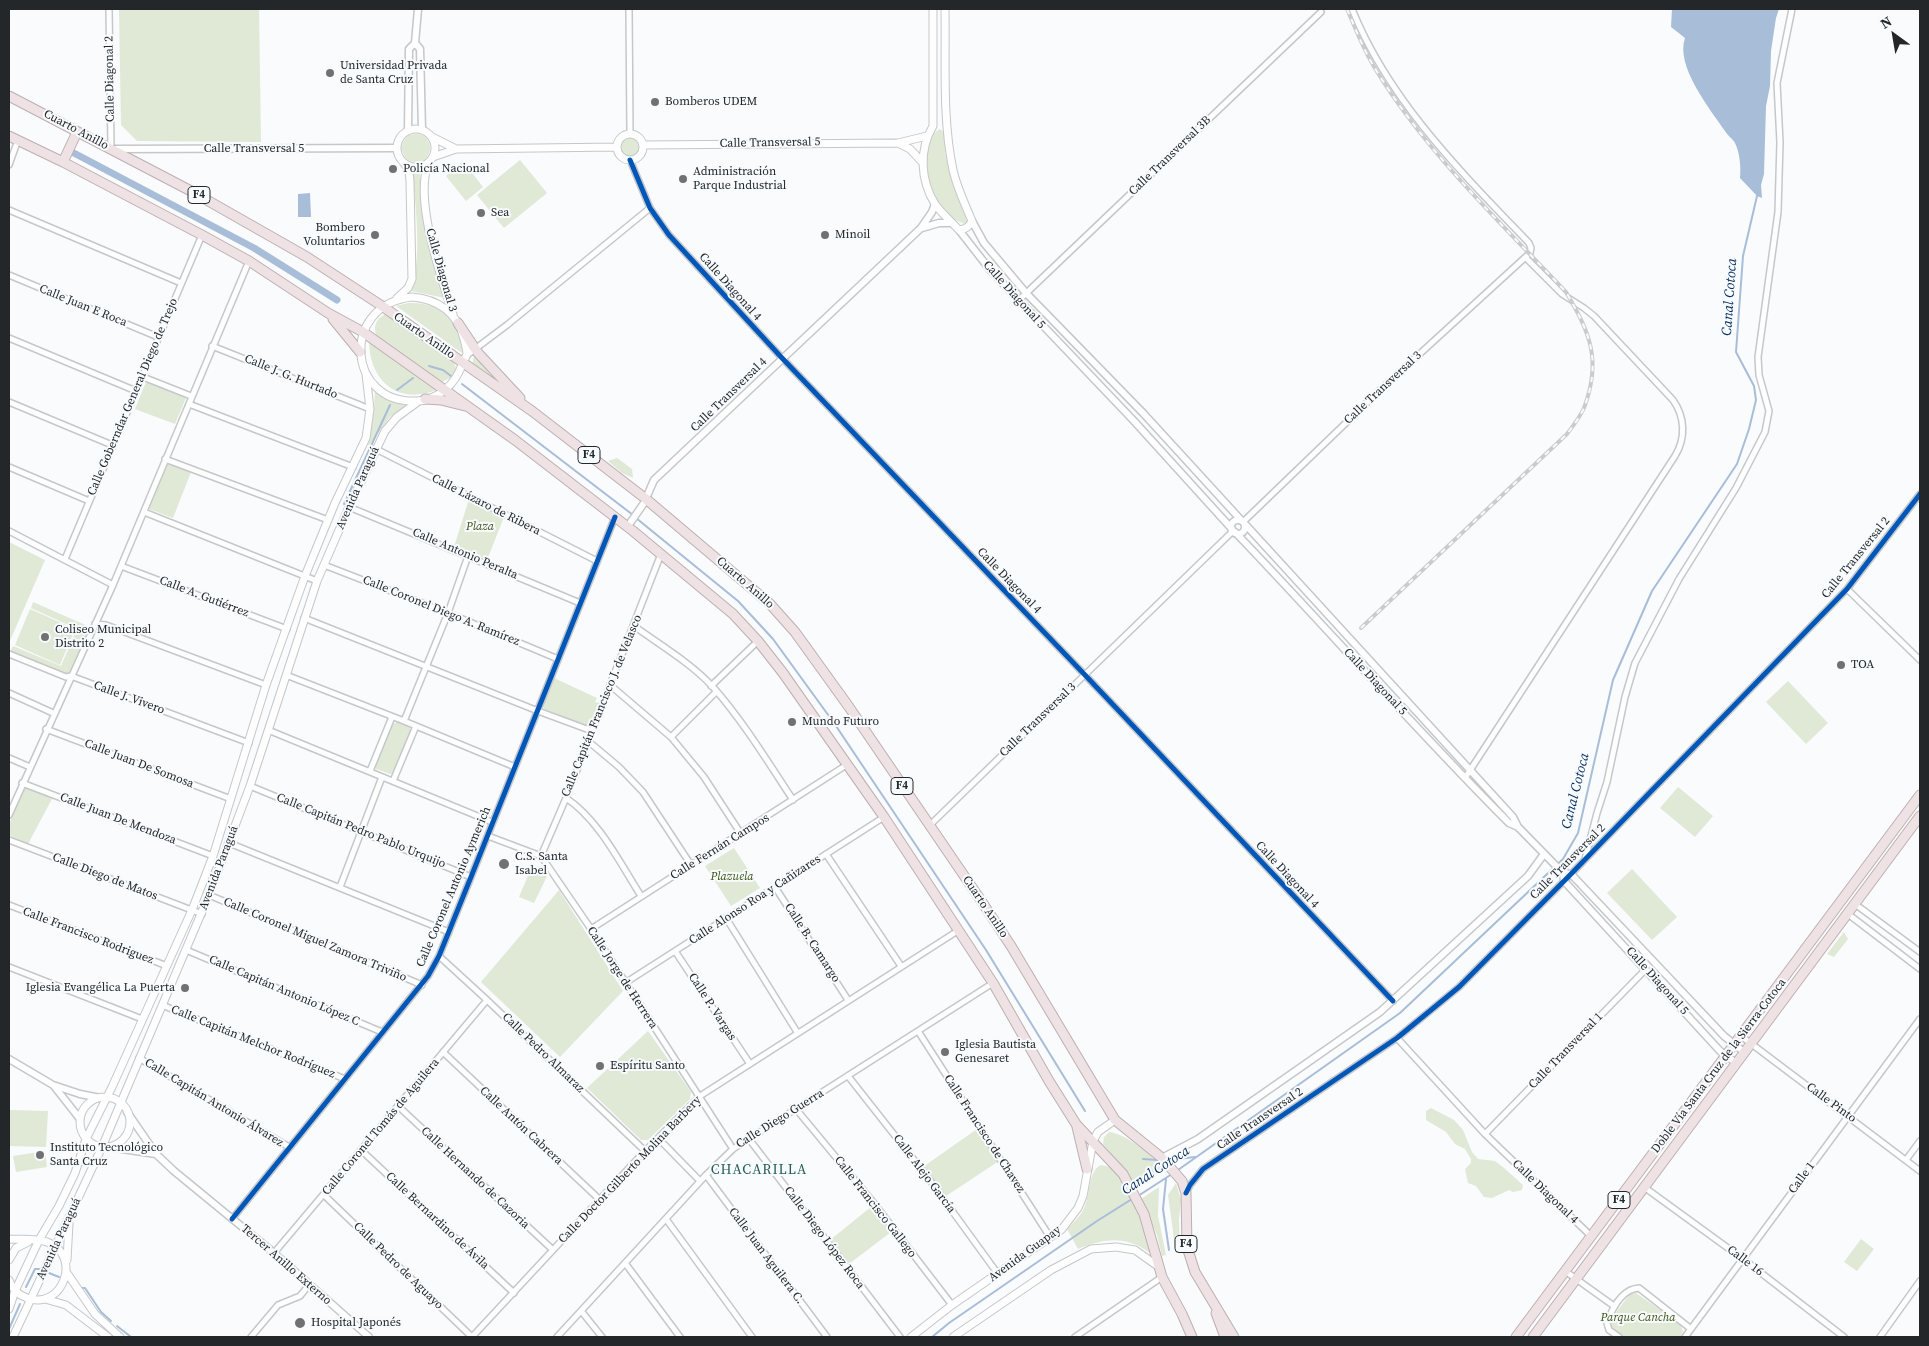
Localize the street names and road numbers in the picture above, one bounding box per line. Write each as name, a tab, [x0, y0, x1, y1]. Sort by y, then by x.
street label: Calle Diagonal 2	[102, 36, 118, 122]
street label: Cuarto Anillo	[41, 107, 111, 153]
street label: Calle Transversal 3B	[1126, 113, 1214, 199]
street label: Calle Transversal 5	[720, 135, 820, 151]
street label: Calle Transversal 5	[204, 142, 304, 156]
road number: F4	[188, 186, 210, 204]
street label: Calle Diagonal 3	[422, 227, 460, 313]
street label: Calle Diagonal 4	[696, 250, 764, 324]
street label: Calle Diagonal 5	[980, 258, 1048, 332]
street label: Calle Juan E Roca	[37, 282, 129, 330]
street label: Calle Goberndar General Diego de Trejo	[85, 296, 181, 498]
street label: Cuarto Anillo	[391, 310, 457, 362]
street label: Calle Transversal 3	[1341, 348, 1425, 428]
street label: Calle J. G. Hurtado	[242, 352, 340, 402]
street label: Calle Transversal 4	[688, 355, 770, 435]
street label: Avenida Paraguá	[333, 444, 383, 532]
road number: F4	[578, 446, 600, 464]
street label: Calle Lázaro de Ribera	[429, 471, 543, 539]
street label: Calle Transversal 2	[1819, 514, 1893, 602]
street label: Calle Antonio Peralta	[410, 525, 520, 583]
street label: Calle Diagonal 4	[974, 545, 1044, 617]
street label: Cuarto Anillo	[713, 554, 777, 612]
street label: Calle A. Gutiérrez	[157, 573, 251, 621]
street label: Calle Coronel Diego A. Ramírez	[360, 573, 522, 649]
street label: Calle Capitán Francisco J. de Velasco	[559, 613, 645, 799]
street label: Calle Diagonal 5	[1340, 646, 1410, 718]
street label: Calle J. Vivero	[91, 678, 167, 718]
street label: Calle Transversal 3	[997, 680, 1079, 760]
street label: Calle Juan De Somosa	[82, 737, 196, 791]
road number: F4	[891, 778, 913, 794]
street label: Calle Juan De Mendoza	[58, 790, 178, 848]
street label: Calle Capitán Pedro Pablo Urquijo	[274, 790, 448, 872]
street label: Calle Coronel Antonio Aymerich	[414, 805, 494, 969]
street label: Calle Fernán Campos	[668, 811, 772, 883]
street label: Calle Transversal 2	[1527, 821, 1609, 903]
street label: Avenida Paraguá	[196, 824, 242, 912]
street label: Calle Diagonal 4	[1252, 839, 1322, 911]
street label: Calle Diego de Matos	[50, 850, 160, 904]
street label: Calle Alonso Roa y Cañizares	[686, 852, 824, 948]
street label: Cuarto Anillo	[959, 873, 1011, 941]
street label: Calle Coronel Miguel Zamora Triviño	[221, 895, 409, 985]
street label: Calle B. Camargo	[781, 901, 843, 985]
street label: Calle Francisco Rodriguez	[21, 904, 155, 968]
street label: Calle Jorge de Herrera	[584, 924, 660, 1032]
street label: Calle Diagonal 5	[1623, 944, 1691, 1018]
street label: Calle Capitán Antonio López C	[207, 953, 361, 1029]
street label: Calle P. Vargas	[685, 971, 739, 1043]
street label: Doble Vía Santa Cruz de la Sierra-Cotoca	[1649, 976, 1789, 1156]
street label: Calle Capitán Melchor Rodríguez	[169, 1002, 337, 1082]
street label: Calle Pedro Almaraz	[499, 1010, 587, 1096]
street label: Calle Transversal 1	[1526, 1010, 1606, 1092]
street label: Calle Capitán Antonio Álvarez	[142, 1056, 286, 1150]
street label: Calle Coronel Tomás de Aguilera	[319, 1056, 443, 1198]
street label: Calle Francisco de Chavez	[940, 1072, 1028, 1196]
street label: Calle Pinto	[1803, 1080, 1859, 1126]
street label: Calle Antón Cabrera	[477, 1084, 565, 1168]
street label: Calle Transversal 2	[1214, 1085, 1306, 1153]
street label: Calle Diego Guerra	[733, 1086, 827, 1152]
street label: Calle Doctor Gilberto Molina Barbery	[556, 1093, 704, 1247]
street label: Calle Hernando de Cazoria	[418, 1124, 532, 1232]
street label: Calle Alejo García	[890, 1132, 958, 1216]
street label: Calle Francisco Gallego	[831, 1153, 919, 1261]
street label: Calle Diagonal 4	[1509, 1157, 1581, 1227]
street label: Calle 1	[1786, 1159, 1818, 1197]
street label: Calle Bernardino de Ávila	[382, 1169, 492, 1273]
street label: Calle Diego López Roca	[781, 1184, 867, 1292]
road number: F4	[1608, 1192, 1630, 1208]
street label: Avenida Paraguá	[34, 1196, 84, 1282]
street label: Calle Juan Aguilera C.	[725, 1205, 807, 1307]
street label: Calle Pedro de Aguayo	[350, 1219, 446, 1313]
street label: Tercer Anillo Externo	[238, 1222, 334, 1308]
street label: Avenida Guapay	[986, 1223, 1064, 1285]
road number: F4	[1175, 1236, 1197, 1252]
street label: Calle 16	[1724, 1243, 1766, 1279]

